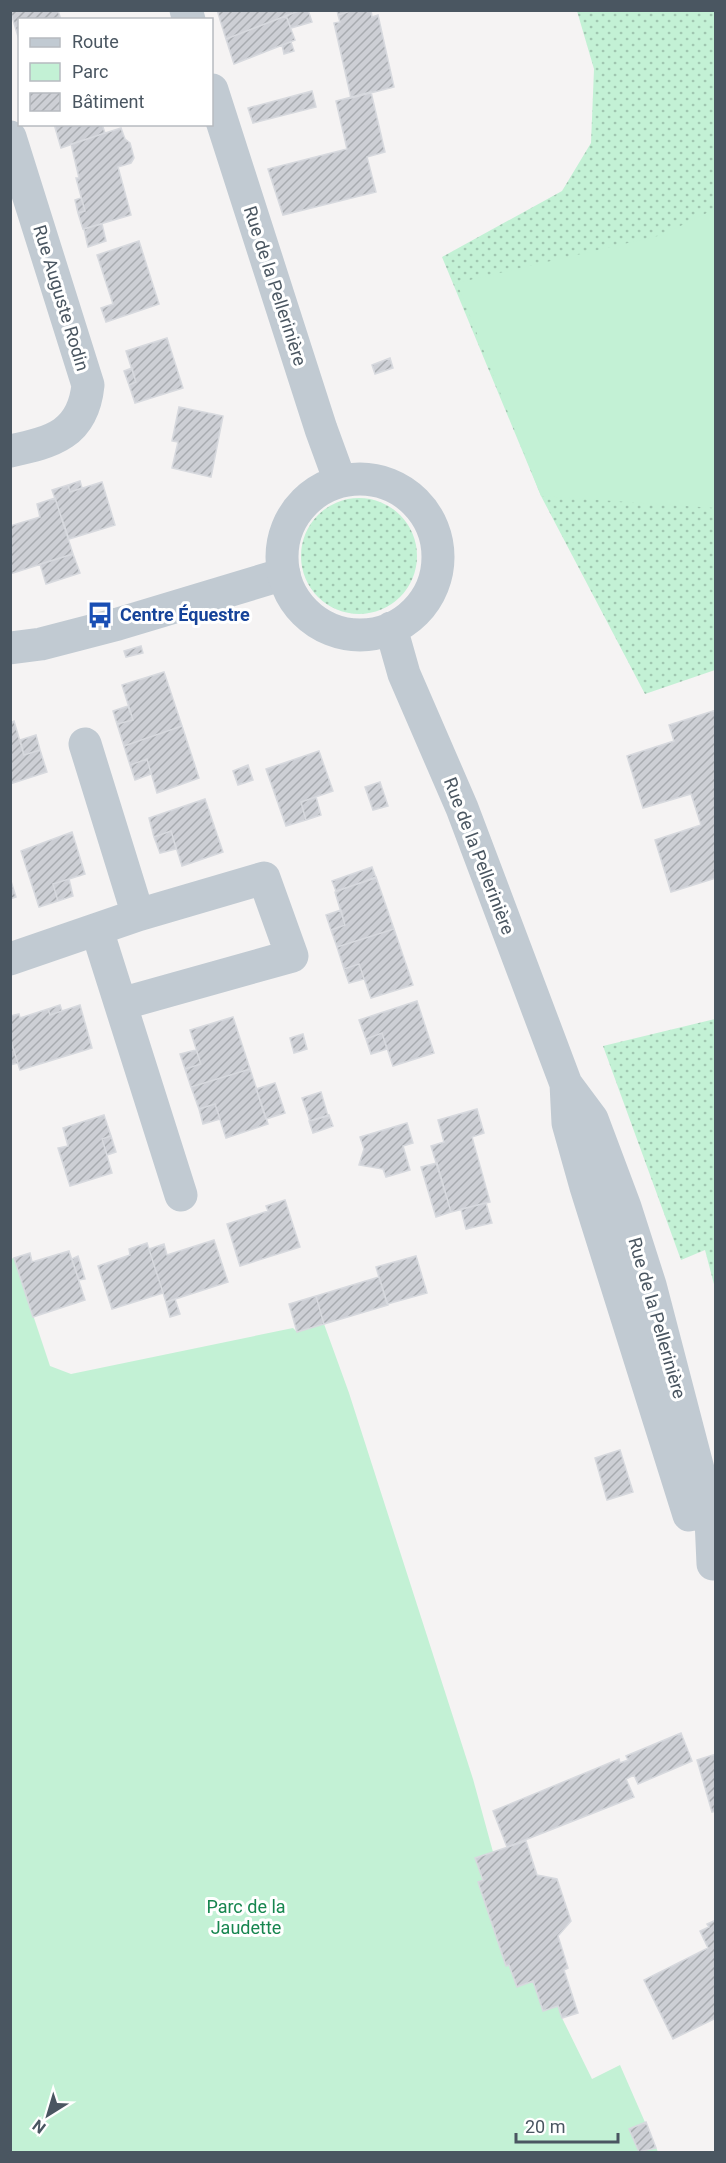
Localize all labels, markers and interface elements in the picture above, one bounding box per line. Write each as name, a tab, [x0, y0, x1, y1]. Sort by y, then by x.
legend	[18, 18, 213, 126]
text: Route	[72, 31, 119, 52]
text: Parc	[72, 61, 108, 82]
text: Bâtiment	[72, 91, 145, 112]
street label: Rue de la Pellerinière	[240, 203, 311, 368]
street label: Rue Auguste Rodin	[29, 222, 94, 373]
bus stop icon: Centre Équestre	[85, 600, 115, 630]
place label: Centre Équestre	[120, 604, 250, 625]
street label: Rue de la Pellerinière	[440, 774, 519, 937]
street label: Rue de la Pellerinière	[624, 1235, 691, 1401]
park label: Parc de la Jaudette	[206, 1896, 286, 1938]
north arrow	[18, 2085, 78, 2145]
scale bar	[516, 2106, 618, 2144]
text: N	[29, 2116, 50, 2138]
text: 20 m	[525, 2116, 565, 2137]

